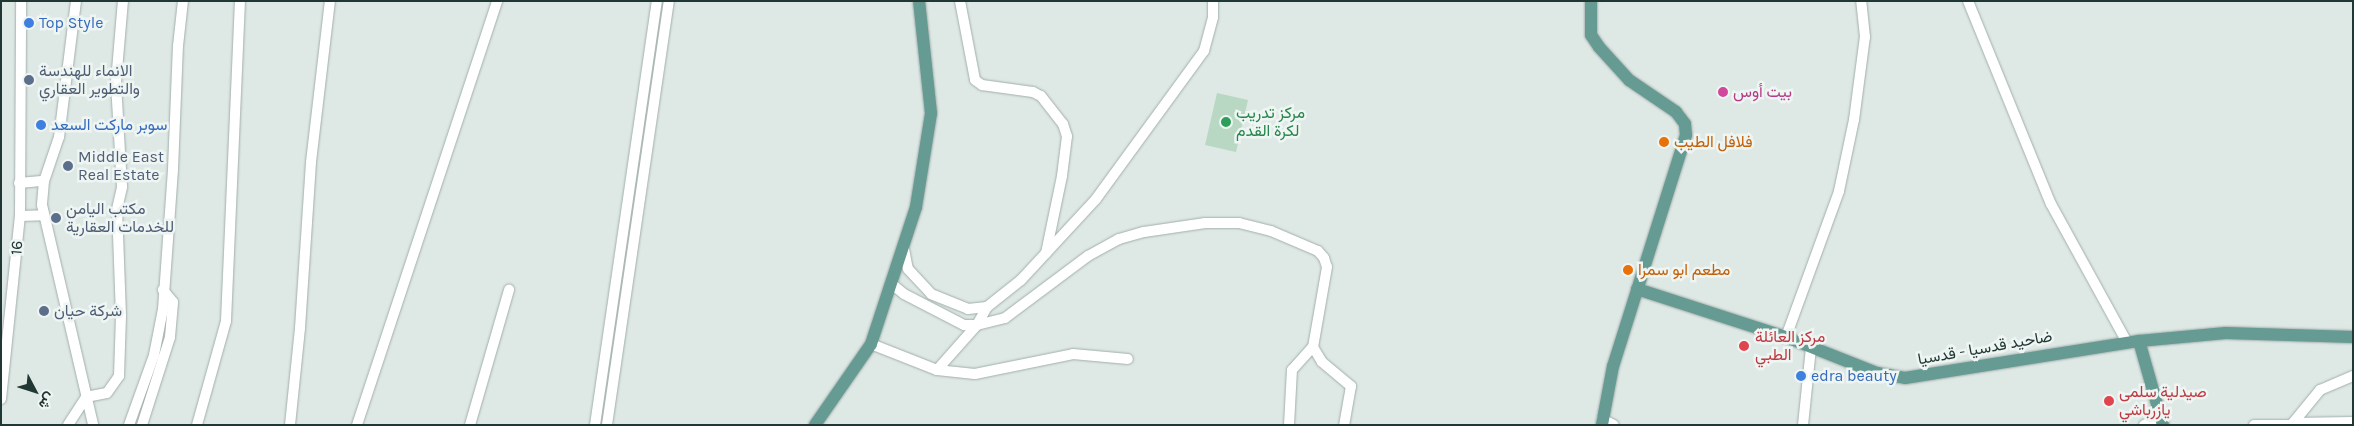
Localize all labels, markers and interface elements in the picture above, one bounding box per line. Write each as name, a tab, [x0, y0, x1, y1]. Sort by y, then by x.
place label: Top Style	[39, 13, 103, 33]
marker: Top Style	[23, 17, 35, 29]
place label: الانماء للهندسة والتطوير العقاري	[39, 61, 140, 99]
marker: الانماء للهندسة والتطوير العقاري	[23, 74, 35, 86]
place label: بيت أوس	[1733, 82, 1792, 102]
marker: بيت أوس	[1717, 86, 1729, 98]
place label: مركز تدريب لكرة القدم	[1236, 103, 1305, 141]
place label: سوبر ماركت السعد	[51, 115, 167, 135]
marker: مركز تدريب لكرة القدم	[1220, 116, 1232, 128]
marker: سوبر ماركت السعد	[35, 119, 47, 131]
place label: فلافل الطيب	[1674, 132, 1753, 152]
marker: فلافل الطيب	[1658, 136, 1670, 148]
place label: Middle East Real Estate	[78, 147, 164, 185]
marker: Middle East Real Estate	[62, 160, 74, 172]
place label: مكتب اليامن للخدمات العقارية	[66, 199, 174, 237]
marker: مكتب اليامن للخدمات العقارية	[50, 212, 62, 224]
street label: 16	[7, 240, 27, 256]
place label: مطعم ابو سمرا	[1638, 260, 1730, 280]
marker: مطعم ابو سمرا	[1622, 264, 1634, 276]
place label: شركة حيان	[54, 301, 122, 321]
marker: شركة حيان	[38, 305, 50, 317]
place label: مركز العائلة الطبي	[1755, 327, 1825, 365]
street label: ضاحيد قدسيا - قدسيا	[1916, 327, 2054, 369]
marker: مركز العائلة الطبي	[1737, 339, 1751, 353]
north arrow	[10, 366, 60, 416]
place label: edra beauty	[1811, 366, 1897, 386]
marker: edra beauty	[1795, 370, 1807, 382]
place label: صيدلية سلمى يازرباشي	[2119, 382, 2207, 420]
text: ش	[35, 389, 59, 413]
marker: صيدلية سلمى يازرباشي	[2103, 395, 2115, 407]

